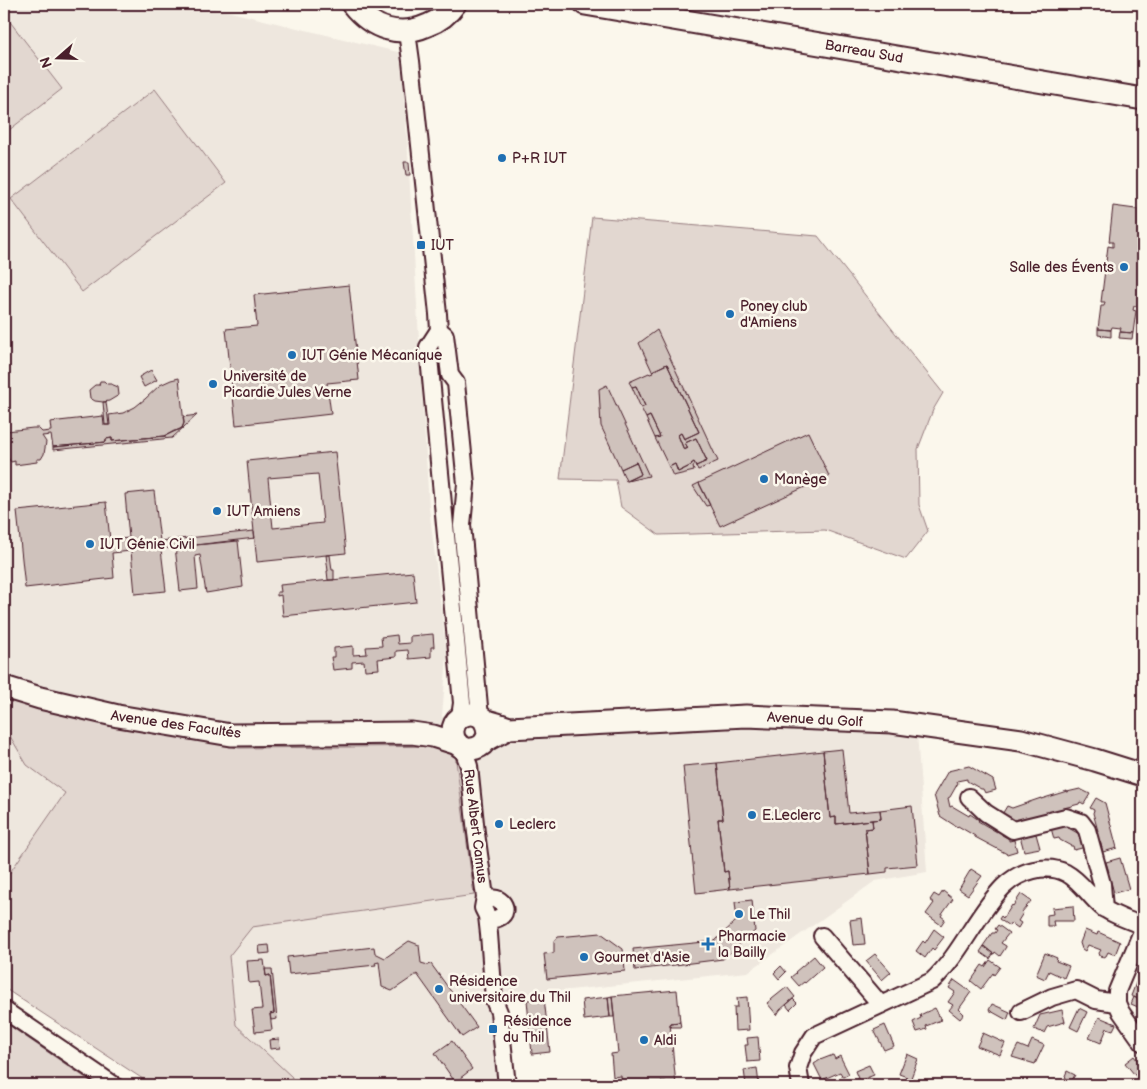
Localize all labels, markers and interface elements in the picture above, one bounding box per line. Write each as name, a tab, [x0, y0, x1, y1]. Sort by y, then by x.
north arrow	[32, 32, 82, 82]
street label: Barreau Sud	[823, 36, 904, 67]
text: N	[36, 54, 56, 70]
place label: P+R IUT	[512, 150, 567, 167]
marker: P+R IUT	[496, 152, 508, 164]
place label: IUT	[431, 237, 455, 254]
marker: IUT	[415, 239, 427, 251]
place label: Salle des Évents	[1010, 258, 1114, 276]
marker: Salle des Évents	[1118, 261, 1130, 273]
place label: Poney club d'Amiens	[740, 298, 808, 331]
marker: Poney club d'Amiens	[724, 308, 736, 320]
place label: IUT Génie Mécanique	[302, 347, 442, 364]
marker: IUT Génie Mécanique	[286, 349, 298, 361]
place label: Université de Picardie Jules Verne	[223, 368, 352, 401]
marker: Université de Picardie Jules Verne	[207, 378, 219, 390]
place label: Manège	[774, 471, 827, 488]
marker: Manège	[758, 473, 770, 485]
place label: IUT Amiens	[227, 503, 300, 520]
marker: IUT Amiens	[211, 505, 223, 517]
place label: IUT Génie Civil	[100, 536, 195, 553]
marker: IUT Génie Civil	[84, 538, 96, 550]
street label: Avenue des Facultés	[110, 707, 242, 742]
street label: Avenue du Golf	[766, 708, 864, 731]
street label: Rue Albert Camus	[460, 768, 491, 884]
place label: E.Leclerc	[762, 807, 821, 824]
marker: E.Leclerc	[746, 809, 758, 821]
place label: Leclerc	[509, 816, 556, 833]
marker: Leclerc	[493, 818, 505, 830]
place label: Le Thil	[749, 906, 790, 923]
marker: Le Thil	[733, 908, 745, 920]
place label: Pharmacie la Bailly	[718, 928, 786, 961]
marker: Pharmacie la Bailly	[702, 938, 714, 950]
place label: Gourmet d'Asie	[594, 949, 690, 966]
marker: Gourmet d'Asie	[578, 951, 590, 963]
place label: Résidence universitaire du Thil	[449, 973, 571, 1006]
marker: Résidence universitaire du Thil	[433, 983, 445, 995]
place label: Résidence du Thil	[503, 1013, 572, 1046]
marker: Résidence du Thil	[487, 1023, 499, 1035]
place label: Aldi	[654, 1032, 677, 1049]
marker: Aldi	[638, 1034, 650, 1046]

